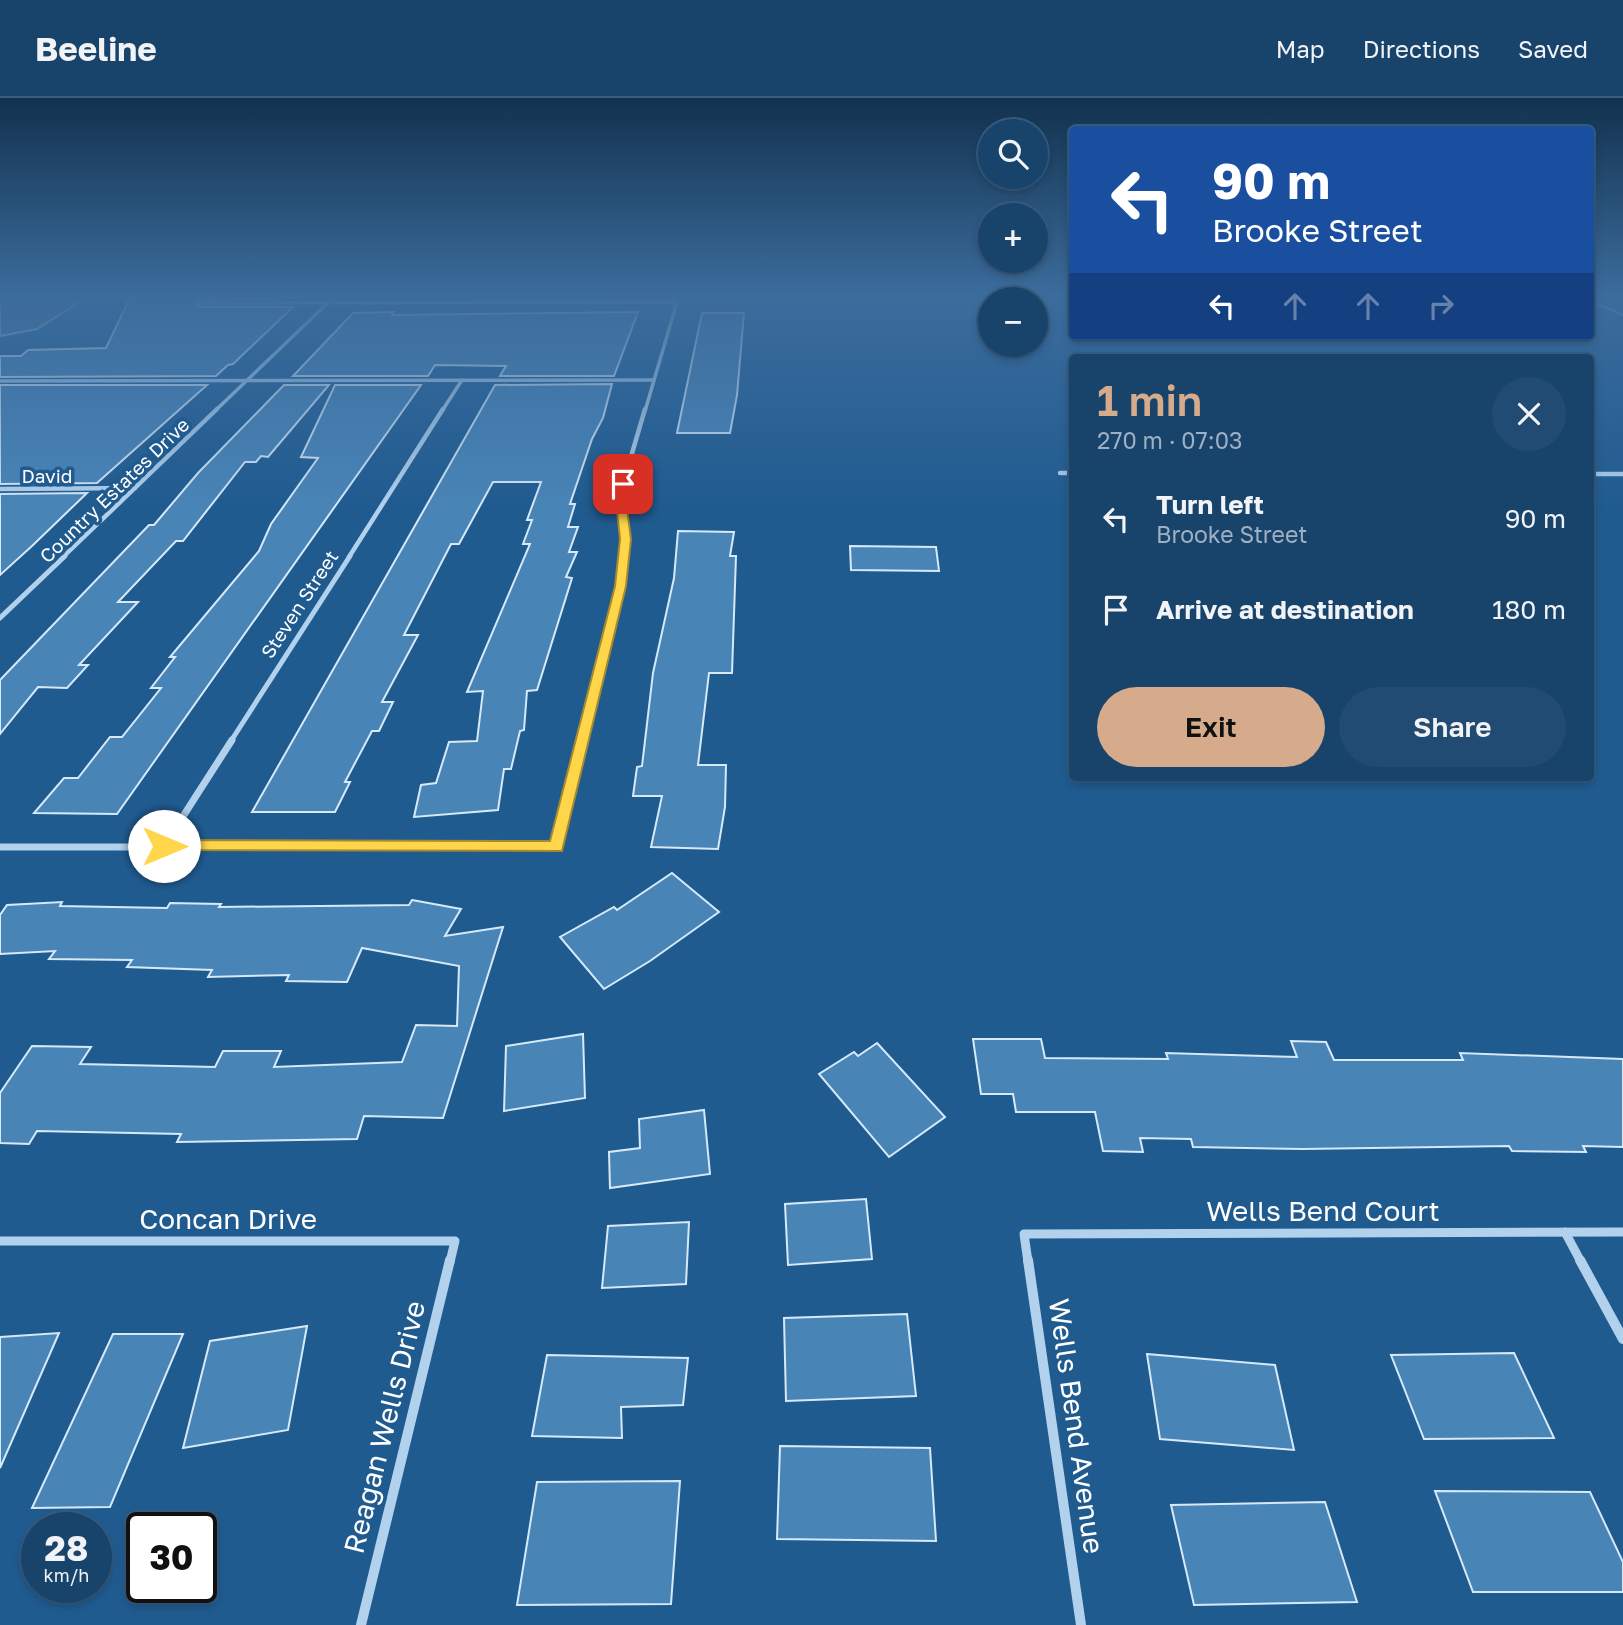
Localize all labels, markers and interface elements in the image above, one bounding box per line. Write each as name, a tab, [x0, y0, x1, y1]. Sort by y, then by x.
text: Beeline	[35, 29, 157, 68]
text: Map	[1276, 34, 1325, 63]
text: Directions	[1363, 34, 1480, 63]
text: Saved	[1518, 34, 1588, 63]
map controls	[978, 119, 1048, 357]
button: search	[978, 119, 1048, 189]
text: 90 m	[1212, 151, 1330, 210]
icon: left	[1097, 154, 1188, 245]
button: +	[978, 203, 1048, 273]
text: Brooke Street	[1212, 211, 1423, 249]
button: −	[978, 287, 1048, 357]
icon: left	[1203, 287, 1241, 325]
icon: ahead	[1276, 287, 1314, 325]
icon: ahead	[1349, 287, 1387, 325]
icon: right	[1422, 287, 1460, 325]
text: 1 min	[1097, 375, 1202, 425]
button: close	[1492, 377, 1566, 451]
street label: Country Estates Drive	[35, 413, 193, 567]
text: 270 m · 07:03	[1097, 426, 1242, 454]
pin	[593, 454, 653, 514]
street label: David	[21, 464, 73, 487]
icon: arrive	[604, 465, 642, 503]
text: Turn left	[1156, 489, 1264, 520]
icon: left	[1097, 500, 1135, 538]
text: 90 m	[1505, 503, 1566, 534]
text: Brooke Street	[1156, 520, 1307, 548]
street label: Steven Street	[256, 546, 342, 662]
icon: arrive	[1097, 591, 1135, 629]
text: Arrive at destination	[1156, 594, 1414, 625]
text: 180 m	[1492, 594, 1566, 625]
button: Exit	[1097, 687, 1325, 767]
button: Share	[1339, 687, 1566, 767]
position arrow	[127, 809, 201, 883]
street label: Wells Bend Court	[1206, 1194, 1440, 1227]
street label: Concan Drive	[139, 1202, 317, 1235]
street label: Wells Bend Avenue	[1043, 1296, 1111, 1556]
street label: Reagan Wells Drive	[337, 1297, 431, 1557]
speed limit sign: 30	[126, 1512, 217, 1603]
text: 28	[45, 1527, 88, 1569]
text: km/h	[44, 1564, 89, 1586]

